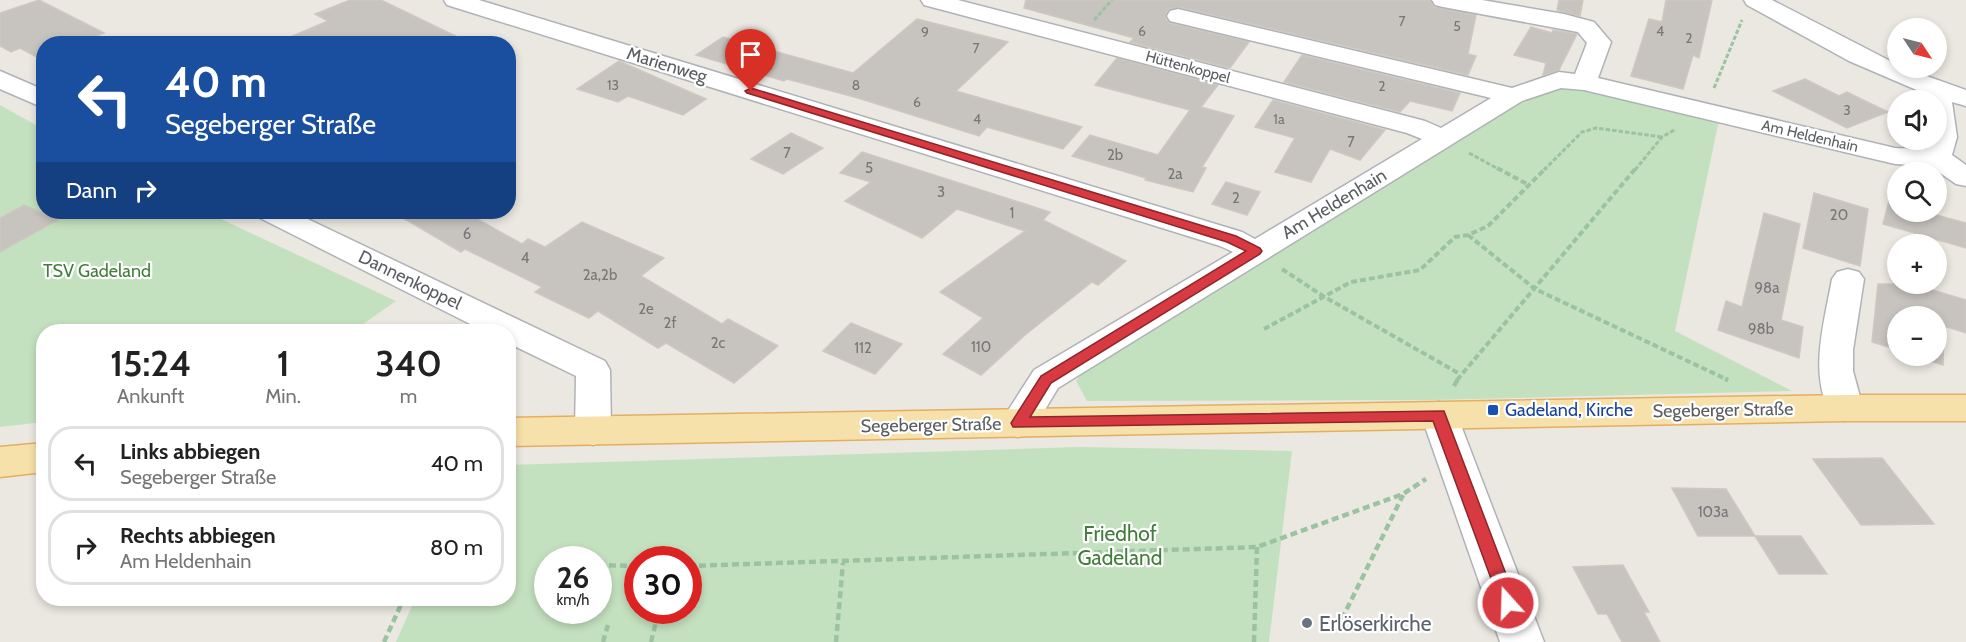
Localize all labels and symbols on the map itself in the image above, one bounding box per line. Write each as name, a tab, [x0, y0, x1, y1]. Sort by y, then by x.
house number: 7	[1398, 12, 1406, 30]
house number: 5	[1453, 17, 1461, 35]
north arrow	[1887, 18, 1947, 78]
house number: 6	[1138, 22, 1146, 40]
house number: 4	[1656, 22, 1664, 40]
house number: 9	[921, 23, 929, 41]
pin	[725, 29, 776, 91]
house number: 2	[1685, 29, 1693, 47]
house number: 7	[972, 39, 980, 57]
street label: Marienweg	[624, 42, 711, 88]
street label: Hüttenkoppel	[1144, 47, 1233, 87]
house number: 13	[607, 76, 619, 94]
house number: 8	[852, 76, 860, 94]
house number: 2	[1378, 77, 1386, 95]
house number: 6	[913, 93, 921, 111]
house number: 3	[1843, 101, 1851, 119]
house number: 4	[973, 110, 981, 128]
house number: 1a	[1273, 110, 1285, 128]
street label: Am Heldenhain	[1760, 116, 1860, 156]
house number: 7	[1347, 133, 1355, 151]
house number: 7	[783, 144, 791, 162]
house number: 2b	[1107, 146, 1123, 164]
house number: 5	[865, 159, 873, 177]
street label: Am Heldenhain	[1278, 164, 1390, 244]
house number: 2a	[1167, 165, 1183, 183]
house number: 3	[937, 183, 945, 201]
house number: 2	[1232, 189, 1240, 207]
house number: 1	[1010, 204, 1014, 222]
house number: 20	[1830, 206, 1848, 224]
house number: 6	[463, 225, 471, 243]
street label: Dannenkoppel	[355, 246, 466, 315]
house number: 4	[521, 249, 530, 267]
park label: TSV Gadeland	[43, 260, 151, 282]
house number: 2a,2b	[583, 266, 617, 284]
house number: 98a	[1755, 279, 1780, 297]
house number: 2e	[638, 300, 654, 318]
house number: 2f	[664, 314, 676, 332]
house number: 98b	[1748, 320, 1774, 338]
house number: 2c	[711, 334, 726, 352]
house number: 110	[971, 338, 991, 356]
house number: 112	[854, 339, 872, 357]
street label: Segeberger Straße	[1652, 398, 1794, 422]
place label: Gadeland, Kirche	[1505, 399, 1633, 421]
marker: Gadeland, Kirche	[1486, 403, 1500, 417]
street label: Segeberger Straße	[860, 413, 1002, 437]
house number: 103a	[1698, 503, 1729, 521]
park label: Friedhof Gadeland	[1077, 521, 1163, 570]
speed limit sign: 30	[624, 546, 702, 624]
position arrow	[1476, 571, 1540, 635]
place label: Erlöserkirche	[1319, 611, 1432, 636]
marker: Erlöserkirche	[1300, 616, 1314, 630]

